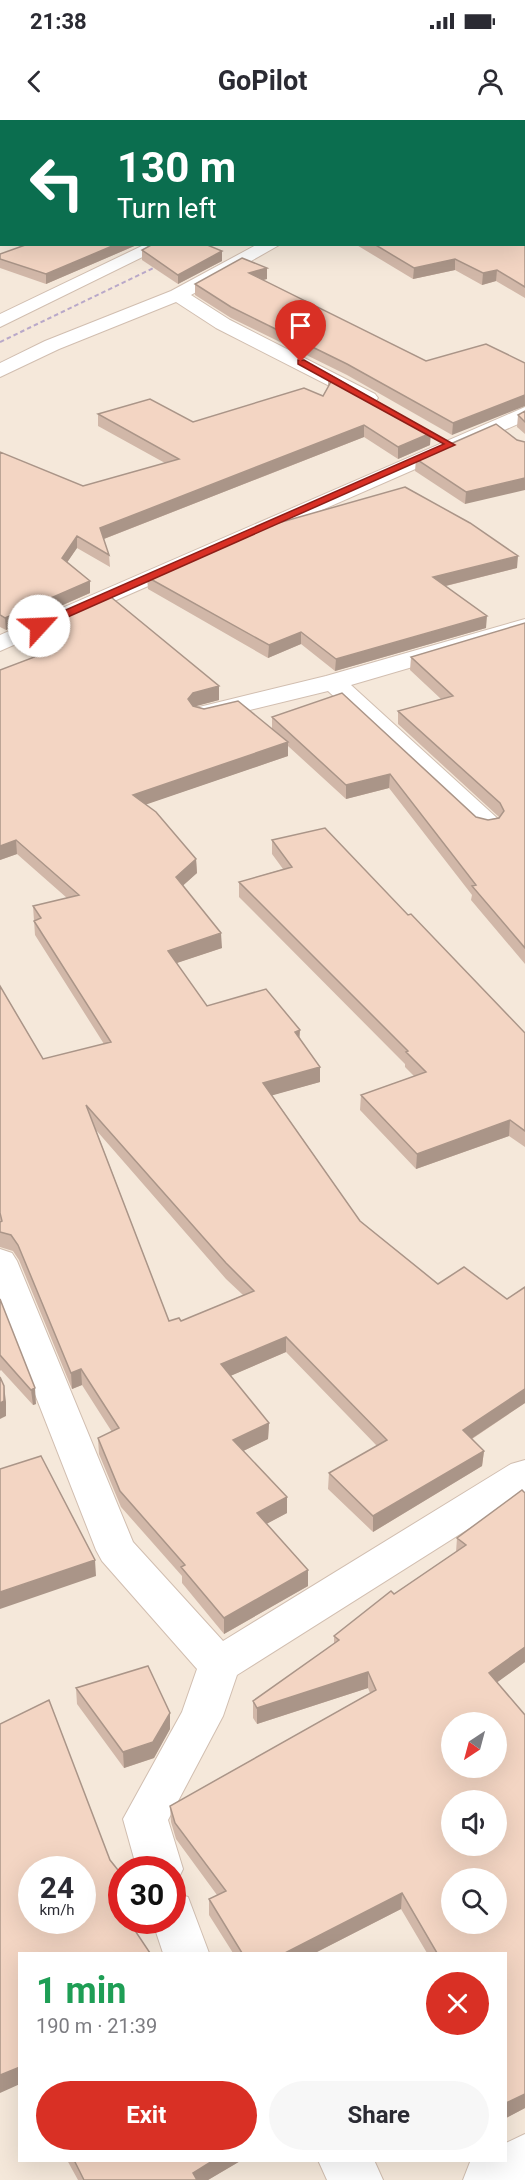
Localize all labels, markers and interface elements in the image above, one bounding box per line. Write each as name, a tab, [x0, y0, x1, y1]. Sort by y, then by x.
text: 21:38	[30, 9, 87, 34]
icon: back	[18, 65, 51, 98]
text: GoPilot	[218, 65, 307, 97]
icon: person	[474, 65, 507, 98]
text: 130 m	[117, 143, 236, 192]
icon: left	[18, 144, 96, 222]
text: Turn left	[117, 193, 217, 225]
pin	[275, 300, 326, 362]
icon: arrive	[284, 309, 317, 342]
position arrow	[7, 594, 71, 658]
north arrow	[441, 1712, 507, 1778]
map controls	[441, 1712, 507, 1934]
button: sound	[441, 1790, 507, 1856]
speed limit sign: 30	[108, 1856, 186, 1934]
button: search	[441, 1868, 507, 1934]
text: 24	[40, 1870, 74, 1905]
text: km/h	[39, 1901, 75, 1919]
text: 1 min	[36, 1970, 127, 2012]
button: close	[426, 1972, 489, 2035]
text: 190 m · 21:39	[36, 2014, 157, 2038]
button: Exit	[36, 2081, 257, 2150]
button: Share	[269, 2081, 489, 2150]

